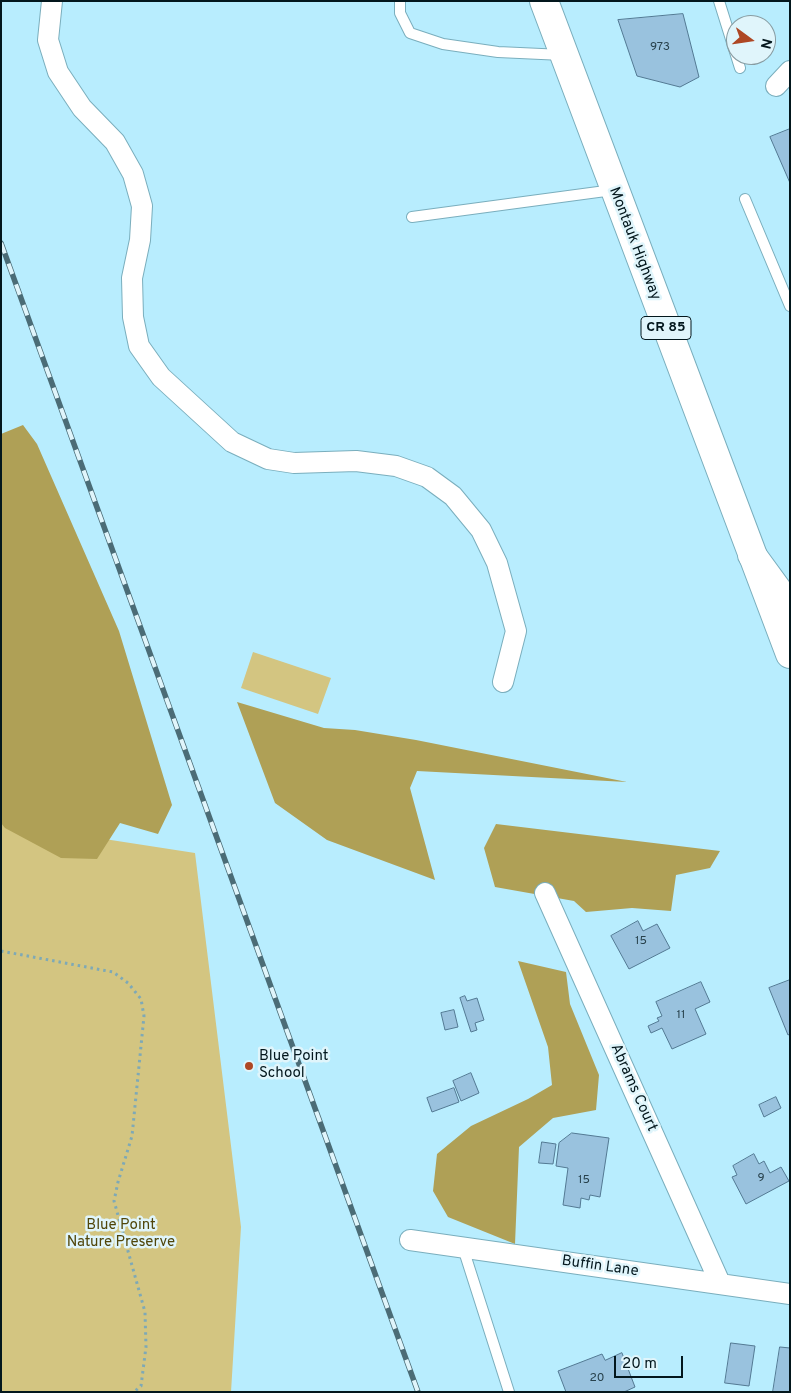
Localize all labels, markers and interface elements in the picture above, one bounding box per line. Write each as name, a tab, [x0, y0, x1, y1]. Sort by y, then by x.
north arrow	[726, 15, 776, 65]
text: N	[756, 37, 775, 50]
house number: 973	[650, 41, 670, 55]
street label: Montauk Highway	[604, 185, 664, 303]
road number: CR 85	[641, 316, 691, 339]
house number: 15	[635, 935, 647, 949]
house number: 11	[677, 1009, 685, 1023]
street label: Abrams Court	[606, 1041, 660, 1135]
place label: Blue Point School	[259, 1048, 328, 1083]
marker: Blue Point School	[243, 1060, 255, 1072]
house number: 9	[757, 1172, 765, 1186]
house number: 15	[578, 1174, 590, 1188]
park label: Blue Point Nature Preserve	[67, 1217, 175, 1252]
street label: Buffin Lane	[560, 1253, 640, 1281]
scale bar	[616, 1346, 685, 1378]
text: 20 m	[622, 1355, 657, 1374]
house number: 20	[589, 1372, 605, 1386]

